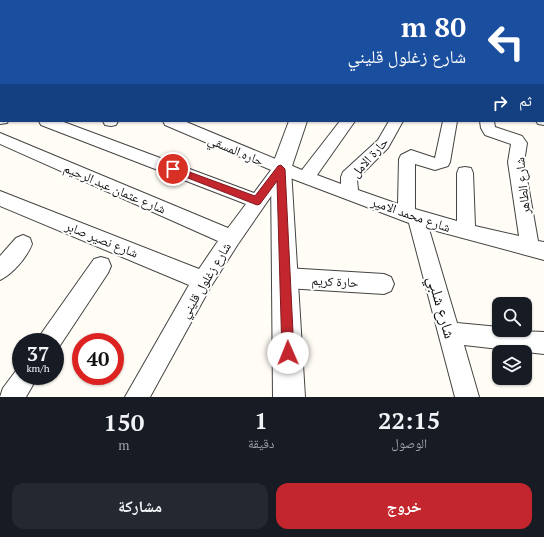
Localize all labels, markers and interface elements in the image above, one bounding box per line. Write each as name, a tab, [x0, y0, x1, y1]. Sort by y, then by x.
text: 80 m	[401, 8, 466, 45]
icon: left	[480, 16, 532, 68]
text: شارع زغلول قليني	[347, 44, 466, 68]
text: ثم	[519, 90, 532, 110]
icon: right	[489, 92, 511, 114]
street label: حاره المسقي	[205, 130, 267, 172]
street label: حارة الامل	[346, 133, 392, 181]
pin	[156, 152, 190, 186]
street label: شارع الطاهر	[510, 157, 535, 216]
street label: شارع عثمان عبد الرحيم	[61, 158, 169, 219]
icon: arrive	[162, 158, 184, 180]
street label: شارع محمد الامير	[368, 192, 453, 237]
street label: شارع نصير صابر	[62, 216, 141, 263]
street label: شارع زغلول قليني	[175, 239, 237, 323]
street label: حارة كريم	[311, 271, 359, 291]
street label: شارع شلبي	[421, 273, 461, 342]
map controls	[492, 297, 532, 385]
button: search	[492, 297, 532, 337]
position arrow	[267, 332, 309, 374]
speed limit sign: 40	[72, 333, 124, 385]
text: 37	[27, 340, 49, 367]
button: layers	[492, 345, 532, 385]
text: km/h	[26, 362, 50, 375]
text: 1	[254, 404, 268, 436]
text: 22:15	[378, 404, 440, 436]
text: 150	[104, 406, 144, 438]
text: دقيقة	[248, 434, 274, 452]
text: الوصول	[391, 434, 427, 452]
text: m	[118, 436, 130, 454]
button: مشاركة	[12, 483, 268, 529]
button: خروج	[276, 483, 532, 529]

